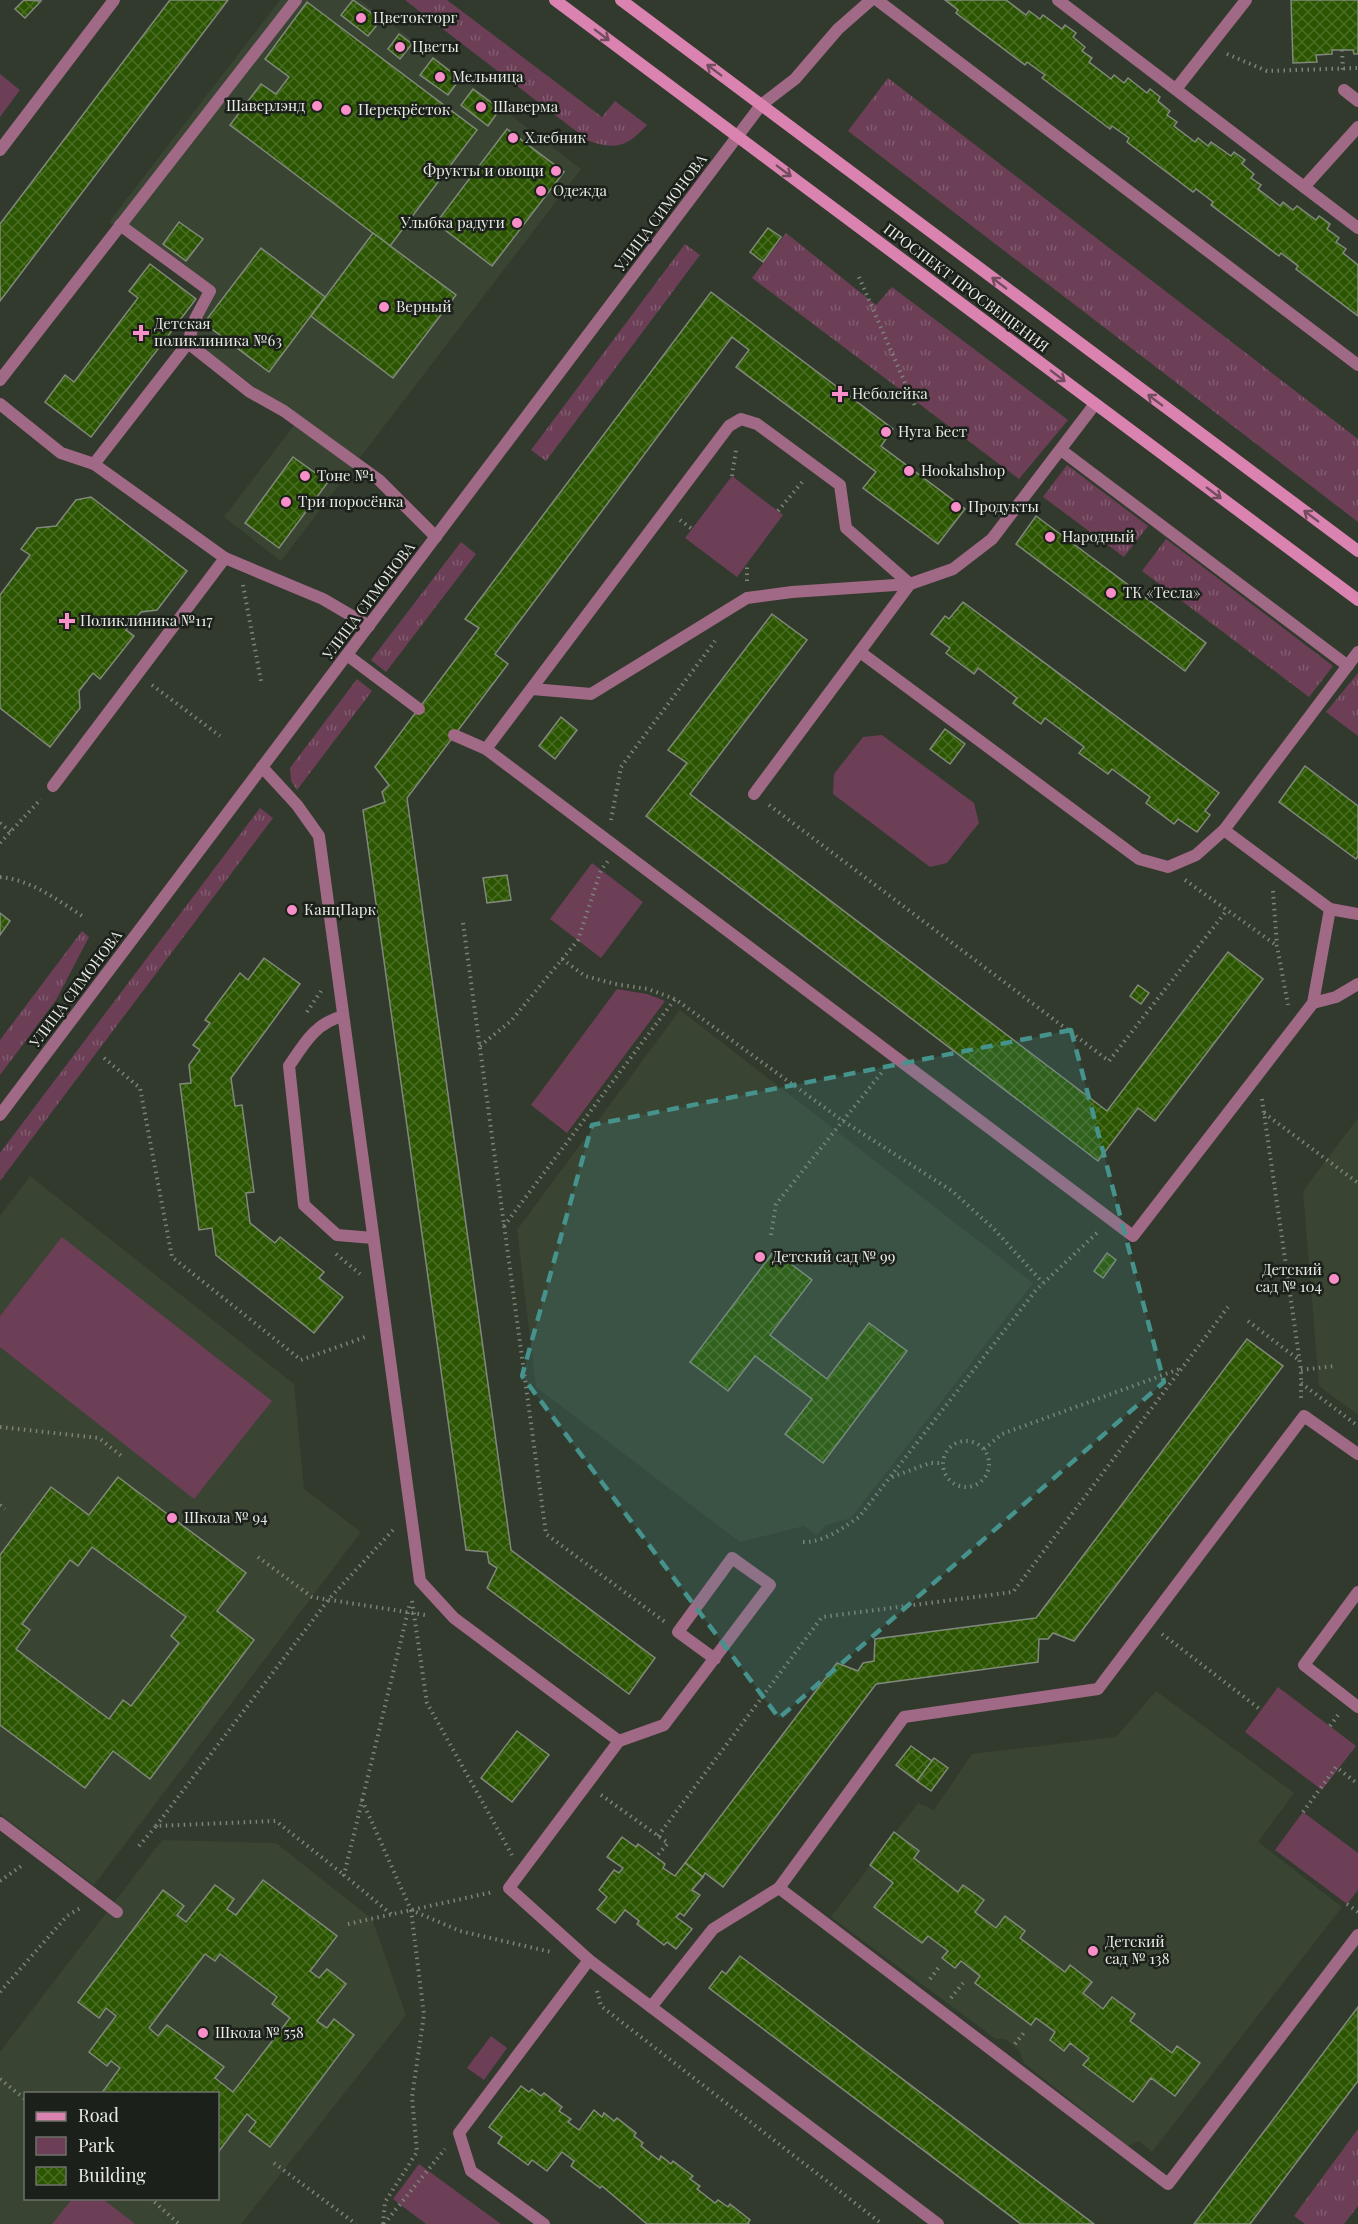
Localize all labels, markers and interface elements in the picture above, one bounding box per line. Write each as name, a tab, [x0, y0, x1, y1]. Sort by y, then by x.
place label: Цветокторг	[373, 7, 458, 27]
marker: Цветокторг	[354, 11, 368, 25]
one-way arrow	[594, 29, 610, 41]
place label: Цветы	[412, 36, 459, 56]
marker: Цветы	[393, 40, 407, 54]
one-way arrow	[707, 63, 723, 76]
place label: Мельница	[452, 66, 524, 86]
marker: Мельница	[433, 70, 447, 84]
place label: Шаверлэнд	[226, 95, 305, 115]
place label: Шаверма	[493, 96, 559, 116]
marker: Шаверлэнд	[310, 99, 324, 113]
place label: Перекрёсток	[358, 99, 451, 119]
marker: Шаверма	[474, 100, 488, 114]
marker: Перекрёсток	[339, 103, 353, 117]
place label: Хлебник	[525, 127, 587, 147]
marker: Хлебник	[506, 131, 520, 145]
street label: УЛИЦА СИМОНОВА	[609, 149, 711, 276]
place label: Фрукты и овощи	[423, 160, 544, 180]
marker: Фрукты и овощи	[549, 164, 563, 178]
one-way arrow	[776, 165, 792, 177]
place label: Одежда	[553, 180, 608, 200]
marker: Одежда	[534, 184, 548, 198]
place label: Улыбка радуги	[400, 212, 505, 232]
marker: Улыбка радуги	[510, 216, 524, 230]
street label: ПРОСПЕКТ ПРОСВЕЩЕНИЯ	[880, 218, 1053, 356]
one-way arrow	[991, 276, 1007, 289]
place label: Верный	[396, 296, 452, 316]
marker: Верный	[377, 300, 391, 314]
place label: Детская поликлиника №63	[154, 313, 282, 350]
marker: Детская поликлиника №63	[132, 324, 150, 342]
one-way arrow	[1050, 370, 1066, 382]
place label: Неболейка	[852, 383, 928, 403]
marker: Неболейка	[833, 387, 847, 401]
one-way arrow	[1147, 393, 1163, 406]
place label: Нуга Бест	[898, 421, 967, 441]
marker: Нуга Бест	[879, 425, 893, 439]
place label: Hookahshop	[921, 460, 1006, 480]
marker: Hookahshop	[902, 464, 916, 478]
place label: Тоне №1	[317, 465, 375, 485]
marker: Тоне №1	[298, 469, 312, 483]
one-way arrow	[1206, 487, 1222, 499]
place label: Три поросёнка	[298, 491, 404, 511]
marker: Три поросёнка	[279, 495, 293, 509]
place label: Продукты	[968, 496, 1039, 516]
marker: Продукты	[949, 500, 963, 514]
one-way arrow	[1304, 510, 1320, 523]
place label: Народный	[1062, 526, 1135, 546]
marker: Народный	[1043, 530, 1057, 544]
street label: УЛИЦА СИМОНОВА	[317, 537, 419, 664]
place label: ТК «Тесла»	[1123, 582, 1201, 602]
marker: ТК «Тесла»	[1104, 586, 1118, 600]
place label: Поликлиника №117	[80, 610, 213, 630]
marker: Поликлиника №117	[58, 612, 76, 630]
place label: КанцПарк	[304, 899, 376, 919]
marker: КанцПарк	[285, 903, 299, 917]
street label: УЛИЦА СИМОНОВА	[24, 925, 126, 1052]
place label: Детский сад № 99	[772, 1246, 895, 1266]
marker: Детский сад № 99	[753, 1250, 767, 1264]
place label: Детский сад № 104	[1255, 1259, 1322, 1296]
marker: Детский сад № 104	[1327, 1272, 1341, 1286]
place label: Школа № 94	[184, 1507, 268, 1527]
marker: Школа № 94	[165, 1511, 179, 1525]
place label: Детский сад № 138	[1105, 1931, 1170, 1968]
marker: Детский сад № 138	[1086, 1944, 1100, 1958]
place label: Школа № 558	[215, 2022, 304, 2042]
marker: Школа № 558	[196, 2026, 210, 2040]
legend	[24, 2092, 219, 2200]
text: Road	[78, 2103, 119, 2127]
text: Park	[78, 2133, 115, 2157]
text: Building	[78, 2163, 146, 2187]

